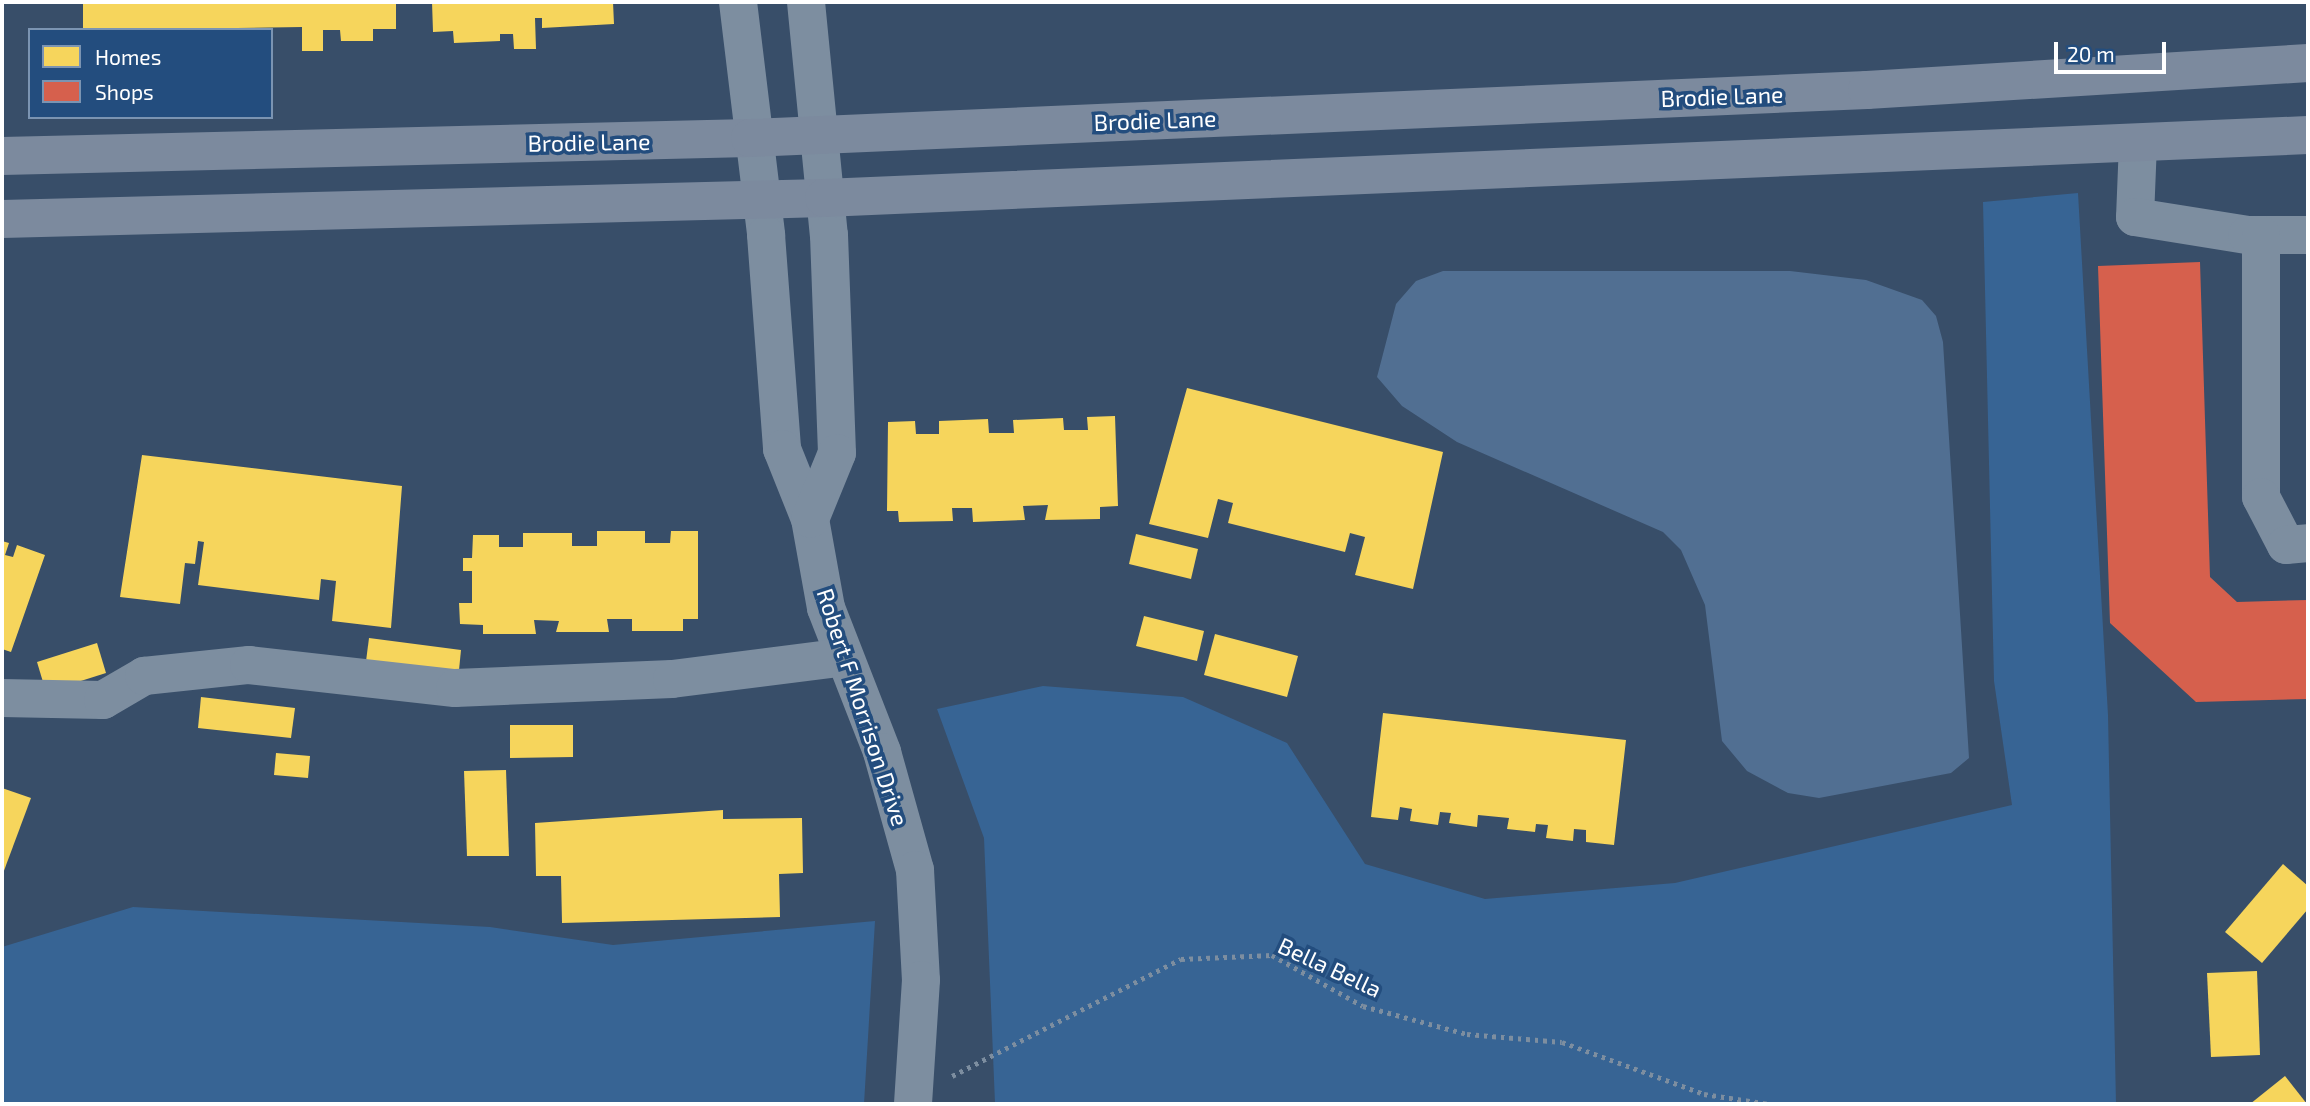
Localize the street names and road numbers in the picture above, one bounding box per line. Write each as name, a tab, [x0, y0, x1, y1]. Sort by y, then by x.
street label: Brodie Lane	[1660, 80, 1784, 112]
street label: Brodie Lane	[1093, 104, 1217, 136]
street label: Brodie Lane	[527, 127, 651, 157]
street label: Robert F Morrison Drive	[811, 585, 915, 829]
street label: Bella Bella	[1274, 931, 1386, 1003]

